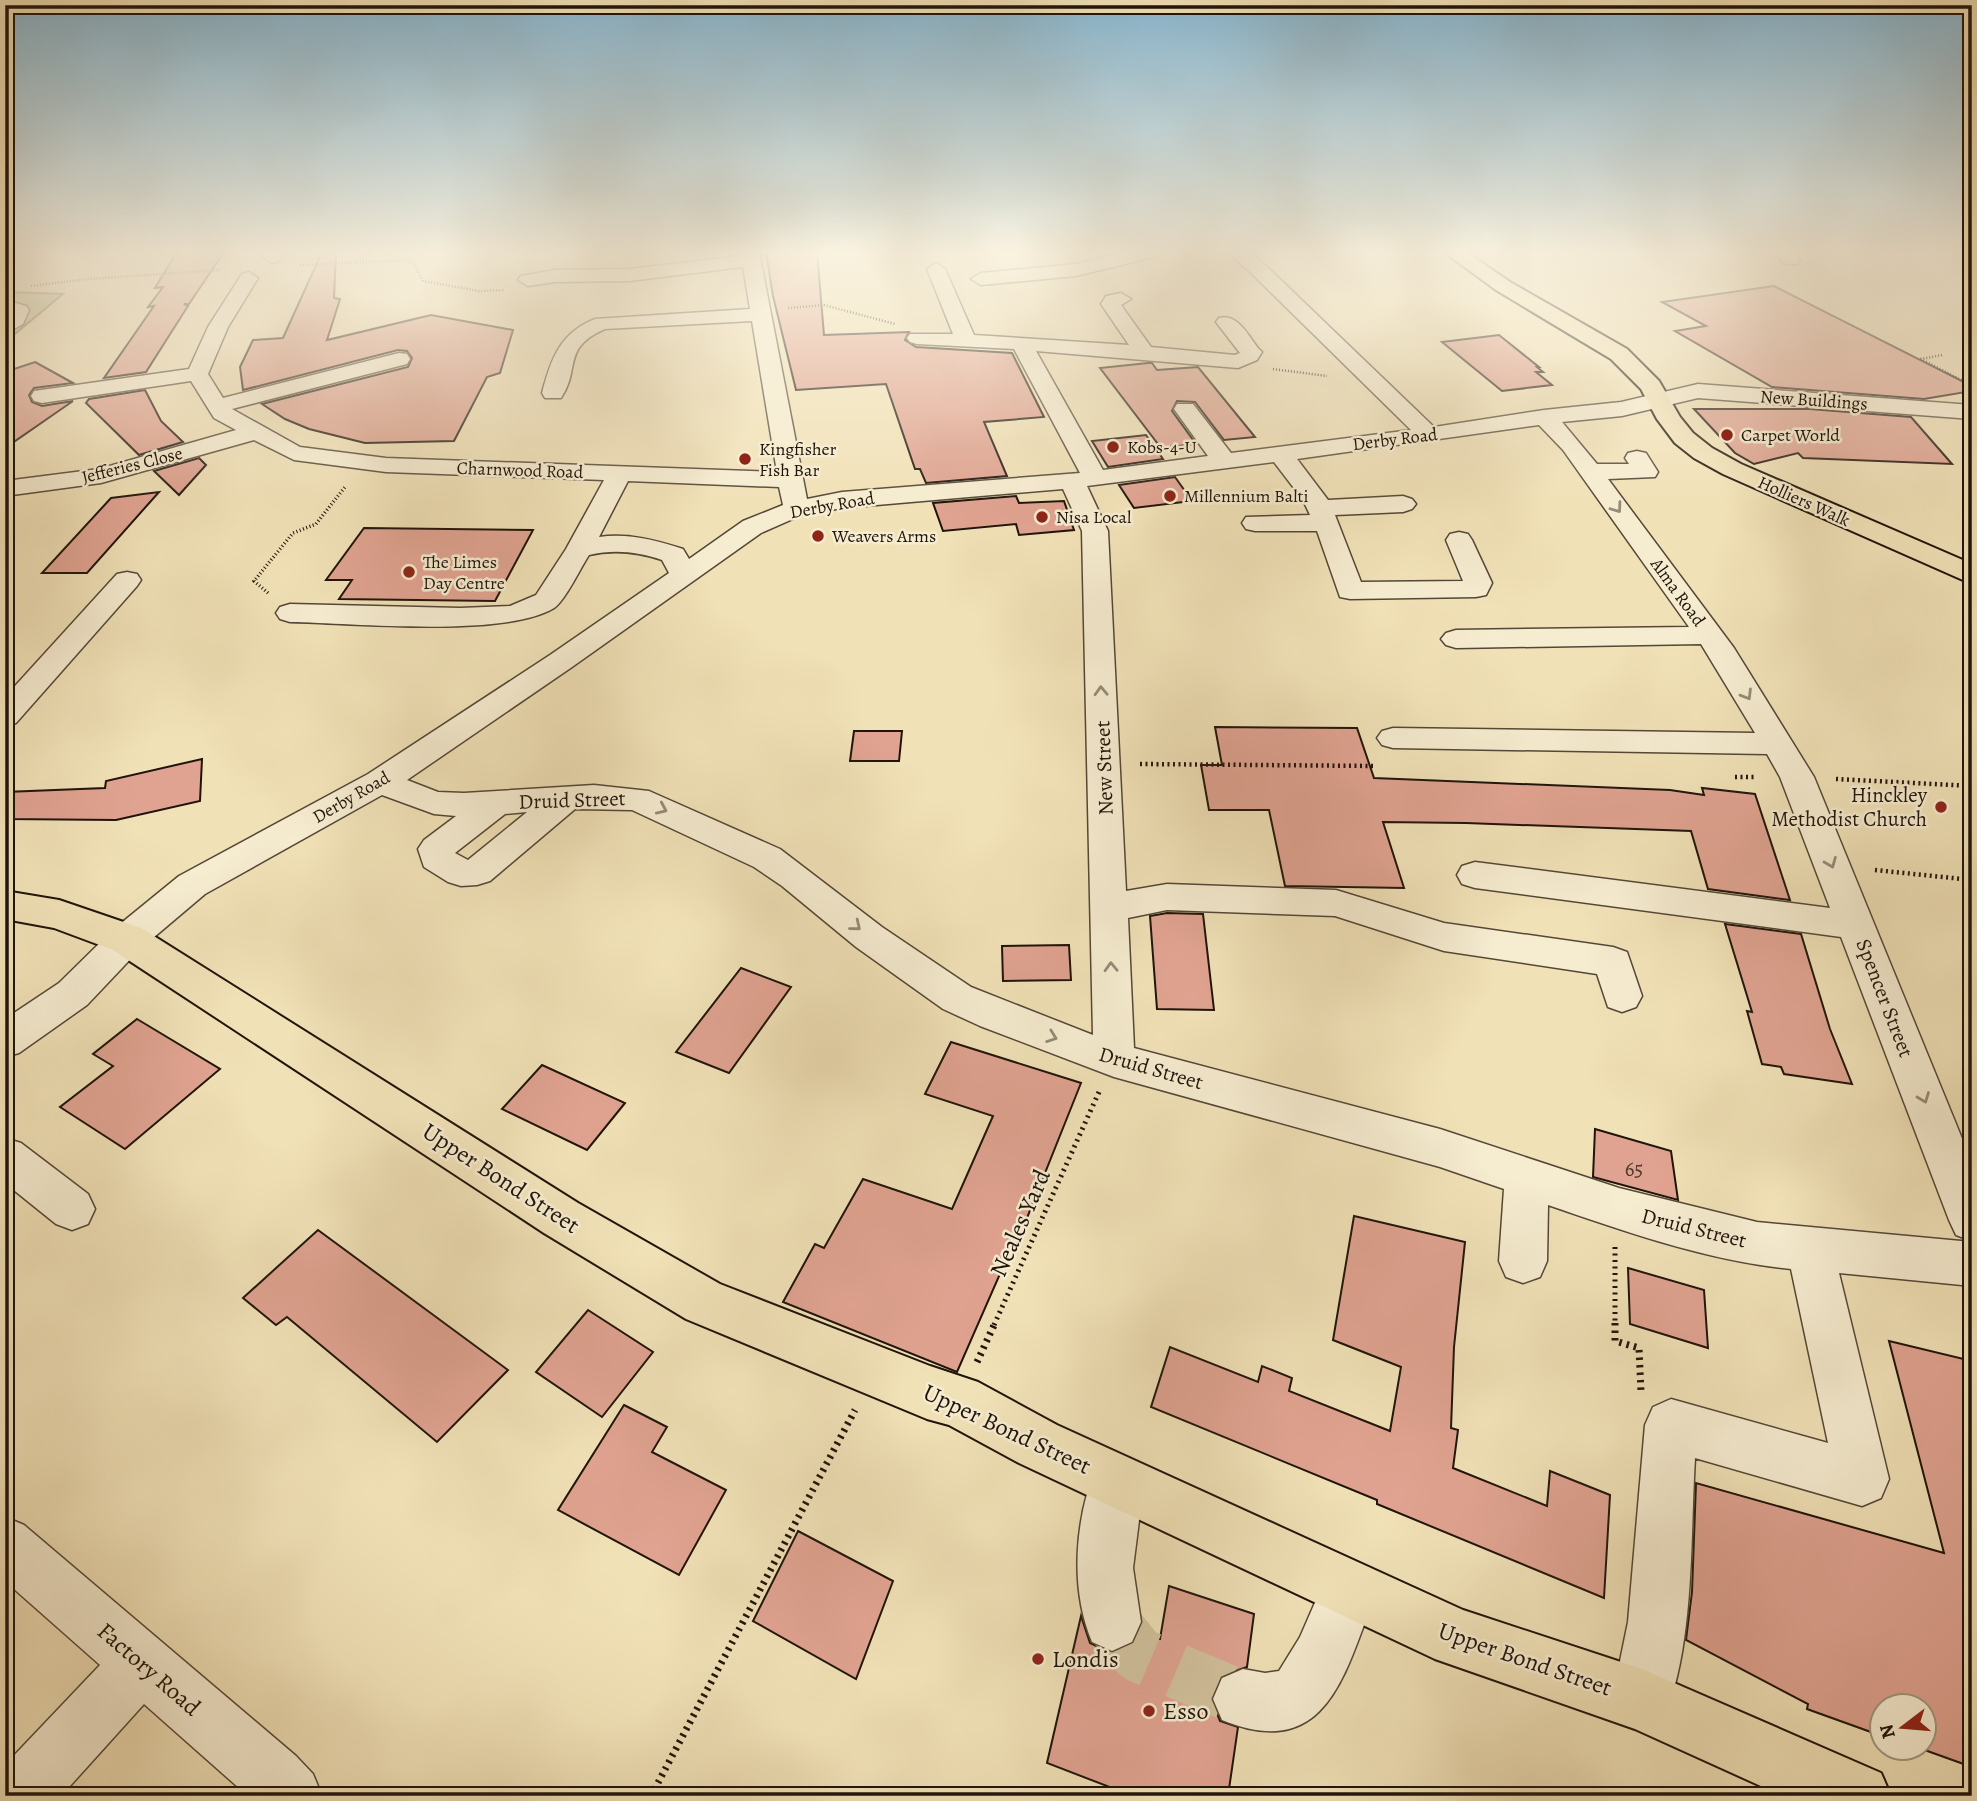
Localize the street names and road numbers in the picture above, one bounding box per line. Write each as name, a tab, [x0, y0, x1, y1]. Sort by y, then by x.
street label: New Buildings	[1759, 384, 1869, 416]
street label: Derby Road	[1351, 422, 1439, 456]
street label: Jefferies Close	[79, 441, 185, 489]
street label: Charnwood Road	[456, 456, 584, 484]
street label: Holliers Walk	[1754, 470, 1854, 532]
street label: Derby Road	[788, 486, 877, 524]
street label: Alma Road	[1645, 552, 1711, 631]
street label: New Street	[1088, 720, 1120, 816]
street label: Derby Road	[308, 765, 394, 829]
street label: Druid Street	[518, 784, 626, 816]
street label: Spencer Street	[1850, 935, 1920, 1061]
street label: Druid Street	[1096, 1040, 1206, 1096]
street label: Upper Bond Street	[416, 1115, 586, 1241]
street label: Neales Yard	[982, 1164, 1058, 1282]
street label: Druid Street	[1639, 1201, 1749, 1255]
street label: Upper Bond Street	[918, 1376, 1096, 1482]
street label: Upper Bond Street	[1434, 1614, 1616, 1704]
street label: Factory Road	[90, 1615, 208, 1723]

